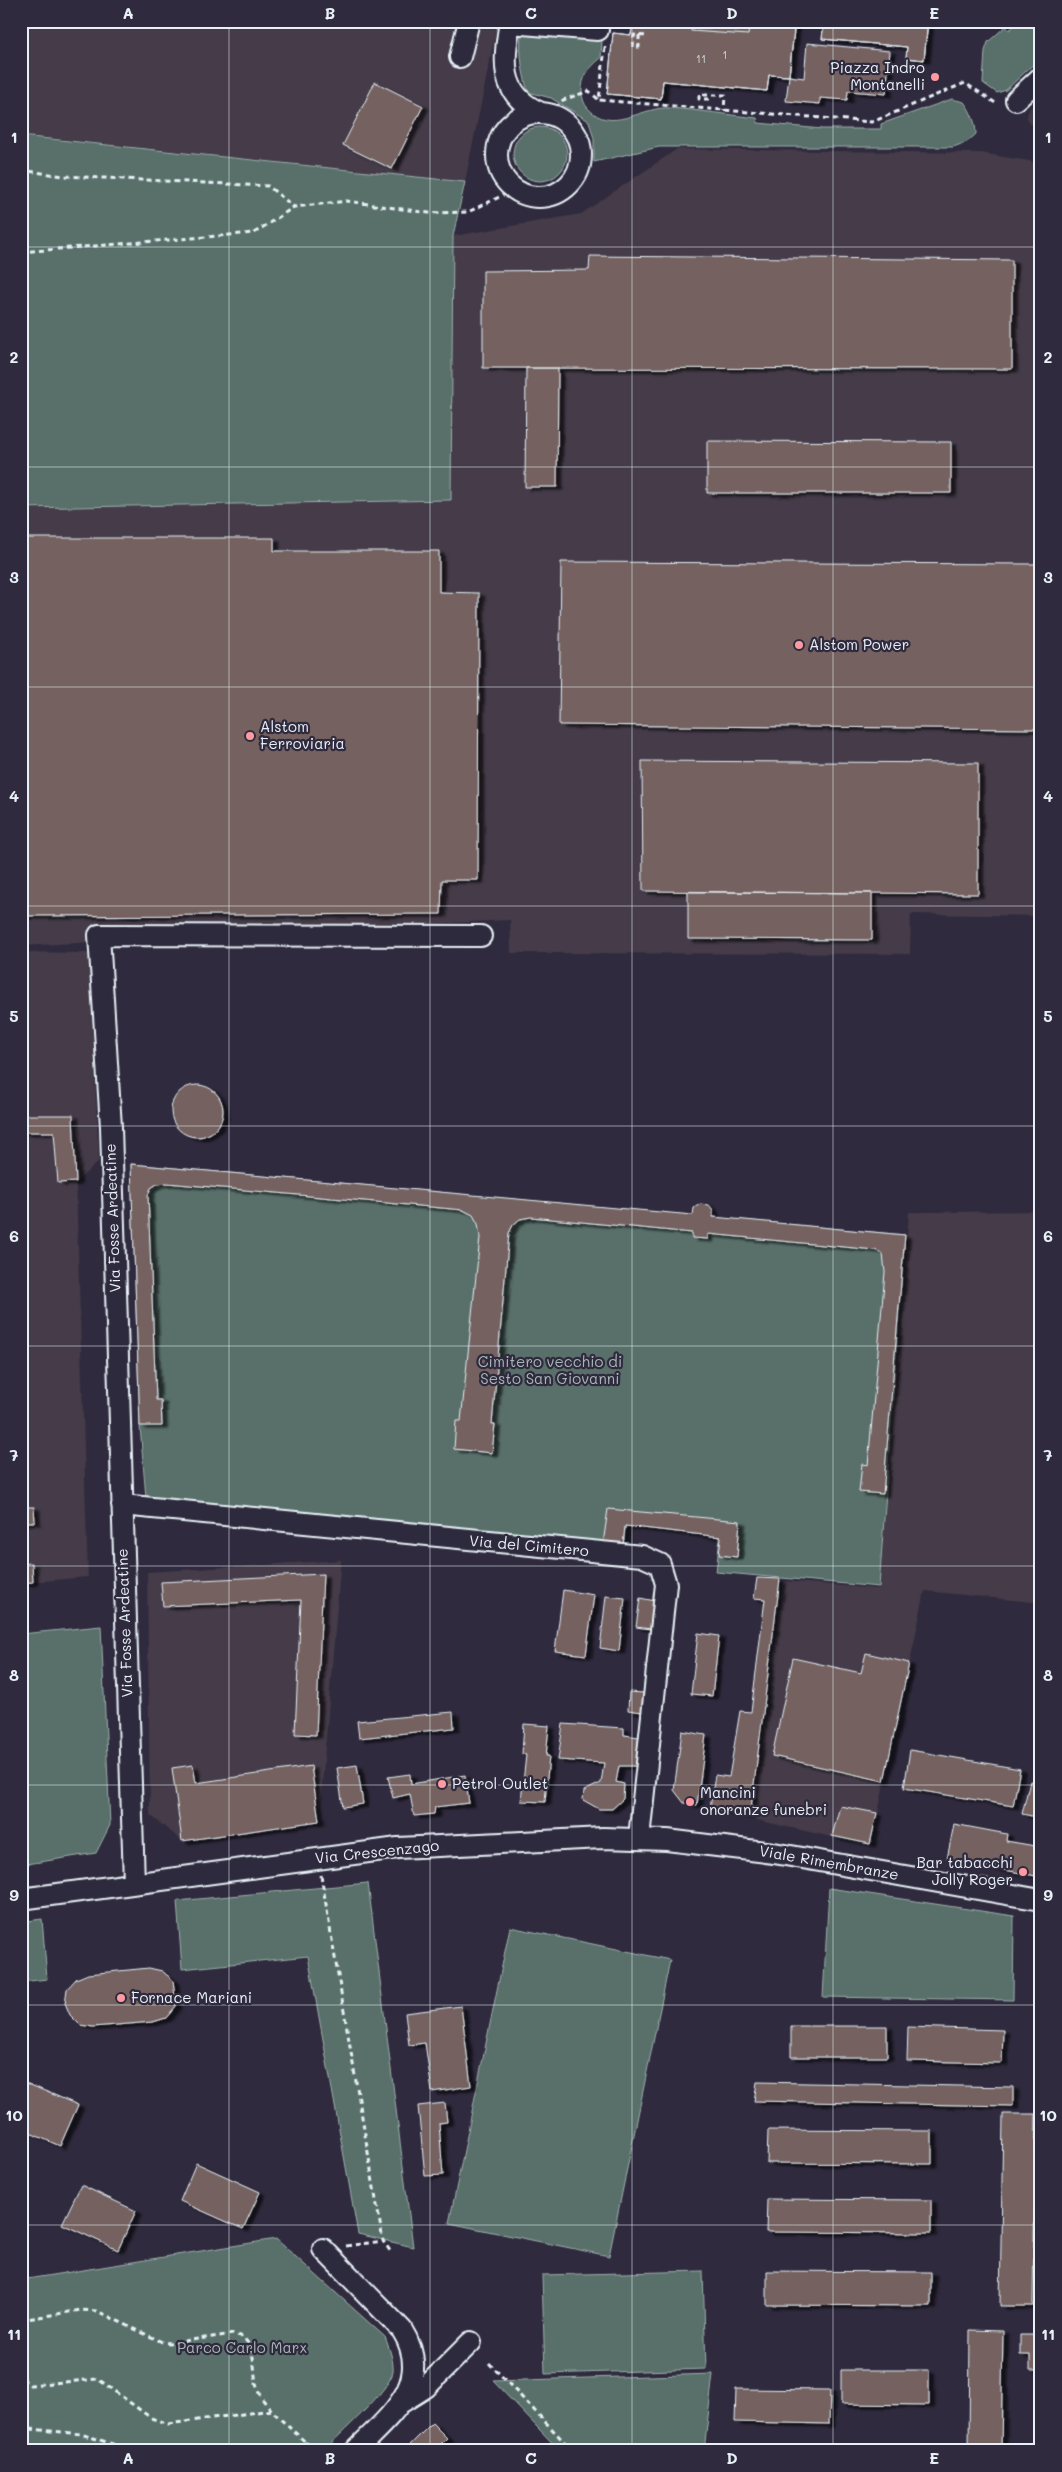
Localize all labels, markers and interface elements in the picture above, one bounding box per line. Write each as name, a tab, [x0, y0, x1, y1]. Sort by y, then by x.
text: A	[122, 2, 134, 23]
text: B	[325, 2, 335, 23]
text: C	[525, 2, 537, 23]
text: D	[726, 2, 738, 23]
text: E	[929, 2, 939, 23]
house number: 1	[722, 46, 728, 62]
house number: 11	[696, 50, 706, 66]
place label: Piazza Indro Montanelli	[830, 57, 925, 94]
marker: Piazza Indro Montanelli	[929, 71, 941, 83]
text: 1	[10, 126, 18, 147]
text: 1	[1044, 126, 1052, 147]
text: 2	[10, 346, 19, 367]
text: 2	[1044, 346, 1053, 367]
text: 3	[9, 566, 19, 587]
text: 3	[1043, 566, 1053, 587]
place label: Alstom Power	[809, 634, 909, 654]
marker: Alstom Power	[793, 639, 805, 651]
place label: Alstom Ferroviaria	[260, 716, 345, 753]
marker: Alstom Ferroviaria	[244, 730, 256, 742]
text: 4	[9, 785, 19, 806]
text: 4	[1043, 785, 1053, 806]
text: 5	[9, 1005, 19, 1026]
text: 5	[1043, 1005, 1053, 1026]
street label: Via Fosse Ardeatine	[99, 1143, 125, 1293]
text: 6	[9, 1225, 19, 1246]
text: 6	[1043, 1225, 1053, 1246]
park label: Cimitero vecchio di Sesto San Giovanni	[478, 1351, 622, 1388]
text: 7	[10, 1444, 19, 1465]
text: 7	[1044, 1444, 1053, 1465]
street label: Via del Cimitero	[468, 1530, 590, 1560]
street label: Via Fosse Ardeatine	[111, 1548, 137, 1698]
text: 8	[9, 1664, 19, 1685]
text: 8	[1043, 1664, 1053, 1685]
place label: Petrol Outlet	[452, 1773, 548, 1793]
marker: Petrol Outlet	[436, 1778, 448, 1790]
place label: Mancini onoranze funebri	[700, 1782, 827, 1819]
marker: Mancini onoranze funebri	[684, 1796, 696, 1808]
street label: Via Crescenzago	[314, 1835, 440, 1867]
street label: Viale Rimembranze	[758, 1840, 900, 1884]
place label: Bar tabacchi Jolly Roger	[916, 1852, 1013, 1889]
marker: Bar tabacchi Jolly Roger	[1017, 1866, 1029, 1878]
text: 9	[9, 1884, 19, 1905]
text: 9	[1043, 1884, 1053, 1905]
place label: Fornace Mariani	[131, 1987, 252, 2007]
marker: Fornace Mariani	[115, 1992, 127, 2004]
text: 10	[5, 2104, 23, 2125]
text: 10	[1039, 2104, 1057, 2125]
text: 11	[7, 2323, 21, 2344]
text: 11	[1041, 2323, 1055, 2344]
park label: Parco Carlo Marx	[177, 2337, 307, 2357]
text: A	[122, 2447, 134, 2468]
text: B	[325, 2447, 335, 2468]
text: C	[525, 2447, 537, 2468]
text: D	[726, 2447, 738, 2468]
text: E	[929, 2447, 939, 2468]

